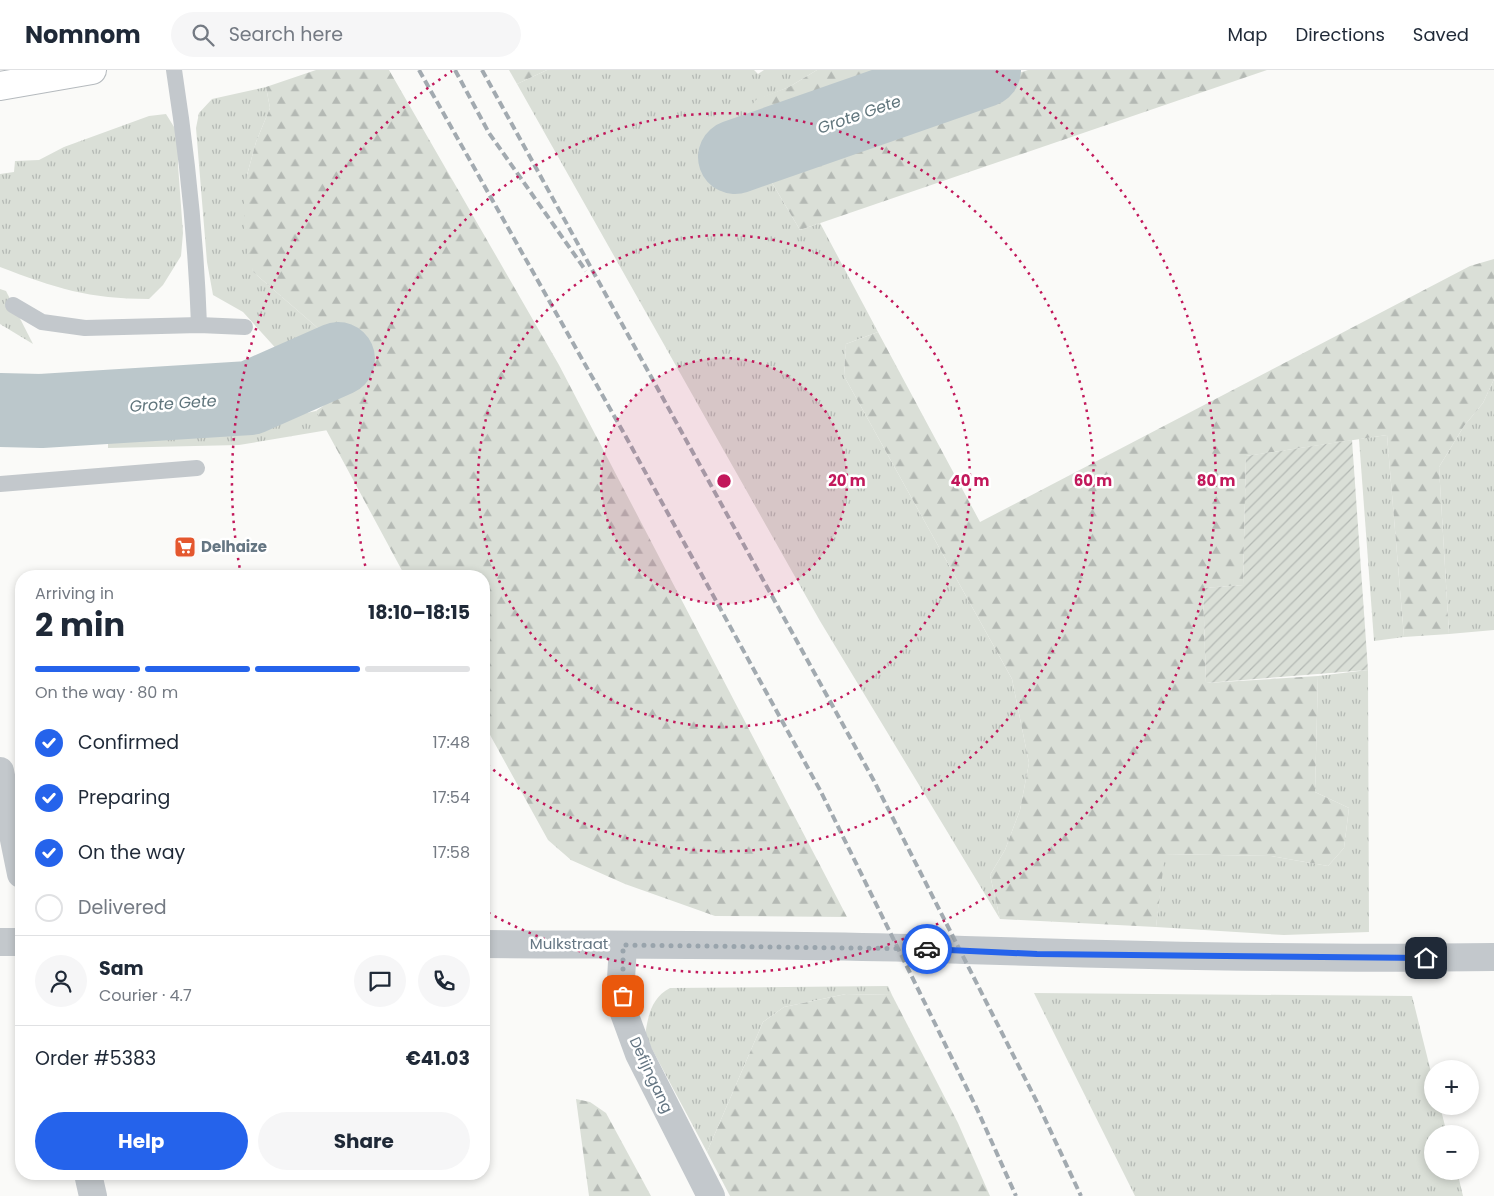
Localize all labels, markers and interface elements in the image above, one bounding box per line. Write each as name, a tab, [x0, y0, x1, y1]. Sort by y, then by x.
search box	[171, 12, 521, 57]
text: Nomnom	[25, 18, 141, 51]
icon: search	[189, 21, 217, 49]
text: Search here	[229, 21, 343, 48]
text: Map	[1228, 22, 1267, 47]
text: Directions	[1295, 22, 1385, 47]
text: Saved	[1413, 22, 1469, 47]
water label: Grote Gete	[814, 89, 904, 140]
water label: Grote Gete	[129, 389, 217, 418]
text: 20 m	[828, 470, 866, 491]
text: 40 m	[950, 470, 990, 491]
text: 60 m	[1074, 470, 1112, 491]
text: 80 m	[1197, 470, 1235, 491]
centre of rings	[715, 472, 733, 490]
supermarket icon: Delhaize	[173, 535, 197, 559]
place label: Delhaize	[201, 536, 267, 557]
text: Arriving in	[35, 582, 114, 605]
text: 18:10–18:15	[368, 599, 470, 626]
text: 2 min	[35, 602, 125, 647]
text: On the way · 80 m	[35, 681, 178, 704]
icon: check	[35, 729, 63, 757]
text: Confirmed	[78, 729, 179, 756]
text: 17:48	[433, 731, 470, 754]
icon: check	[35, 784, 63, 812]
text: Preparing	[78, 784, 170, 811]
text: 17:54	[433, 786, 470, 809]
icon: check	[35, 839, 63, 867]
text: On the way	[78, 839, 185, 866]
text: 17:58	[433, 841, 470, 864]
text: Delivered	[78, 894, 167, 921]
courier	[902, 924, 952, 974]
street label: Mulkstraat	[530, 933, 608, 954]
icon: car	[913, 935, 941, 963]
pin	[1405, 937, 1447, 979]
icon: home	[1412, 944, 1440, 972]
button: person	[35, 955, 87, 1007]
text: Sam	[99, 955, 144, 982]
button: chat	[354, 955, 406, 1007]
button: phone	[418, 955, 470, 1007]
pin	[602, 975, 644, 1017]
icon: bag	[609, 982, 637, 1010]
text: Courier · 4.7	[99, 984, 192, 1007]
street label: Defijngang	[625, 1033, 678, 1116]
text: Order #5383	[35, 1045, 156, 1072]
text: €41.03	[406, 1045, 470, 1072]
map controls	[1424, 1060, 1479, 1180]
button: +	[1424, 1060, 1479, 1115]
button: Help	[35, 1112, 248, 1170]
button: Share	[258, 1112, 470, 1170]
button: −	[1424, 1125, 1479, 1180]

